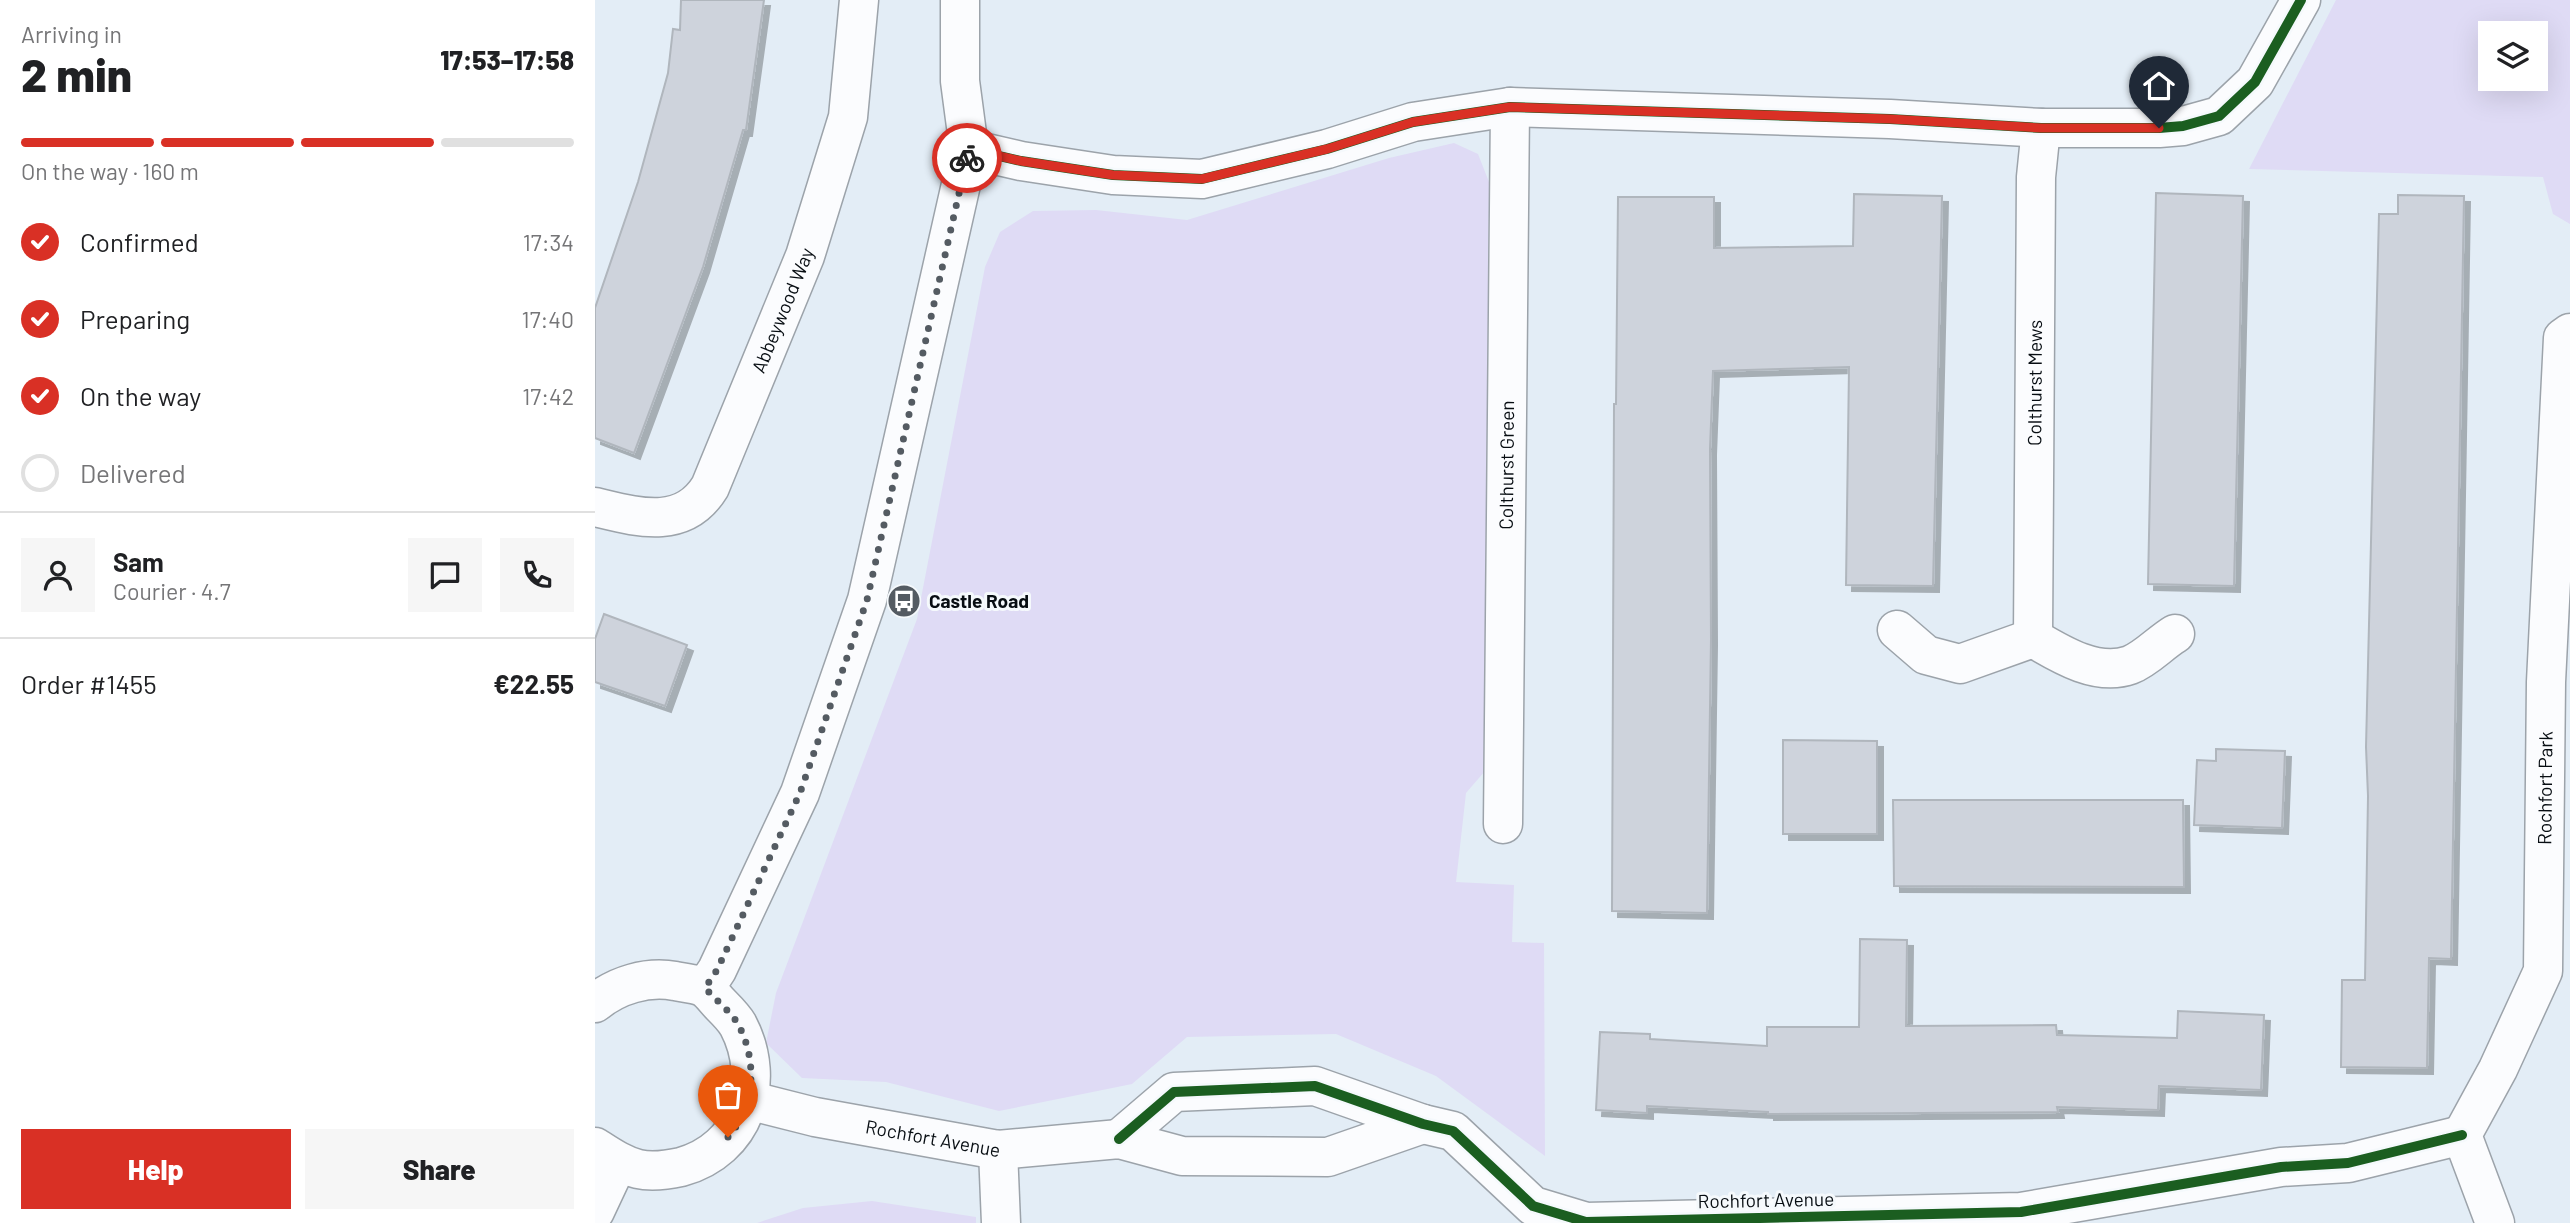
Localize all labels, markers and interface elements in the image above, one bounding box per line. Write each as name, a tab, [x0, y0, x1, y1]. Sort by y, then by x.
text: Arriving in	[21, 20, 122, 48]
map controls	[2478, 21, 2548, 91]
button: layers	[2478, 21, 2548, 91]
text: 17:53–17:58	[440, 44, 574, 75]
text: 2 min	[21, 46, 132, 101]
pin	[2129, 56, 2189, 128]
icon: home	[2140, 67, 2178, 105]
courier	[932, 123, 1002, 193]
icon: bike	[948, 139, 986, 177]
text: On the way · 160 m	[21, 157, 199, 185]
icon: check	[21, 223, 59, 261]
text: Confirmed	[80, 226, 199, 257]
text: 17:34	[523, 228, 574, 256]
street label: Abbeywood Way	[746, 245, 818, 376]
icon: check	[21, 300, 59, 338]
text: Preparing	[80, 303, 190, 334]
text: 17:40	[522, 305, 574, 333]
street label: Colthurst Mews	[2022, 320, 2046, 446]
icon: check	[21, 377, 59, 415]
text: On the way	[80, 380, 201, 411]
text: 17:42	[522, 382, 574, 410]
street label: Colthurst Green	[1494, 400, 1518, 530]
text: Delivered	[80, 457, 186, 488]
button: person	[21, 538, 95, 612]
button: chat	[408, 538, 482, 612]
button: phone	[500, 538, 574, 612]
text: Sam	[113, 546, 164, 577]
text: Courier · 4.7	[113, 577, 231, 605]
bus stop icon: Castle Road	[885, 582, 923, 620]
place label: Castle Road	[929, 589, 1029, 612]
text: Order #1455	[21, 668, 157, 699]
text: €22.55	[493, 668, 574, 699]
street label: Rochfort Park	[2532, 731, 2556, 845]
pin	[698, 1065, 758, 1137]
icon: bag	[709, 1076, 747, 1114]
street label: Rochfort Avenue	[864, 1114, 1002, 1161]
button: Help	[21, 1129, 291, 1209]
button: Share	[305, 1129, 574, 1209]
street label: Rochfort Avenue	[1698, 1187, 1834, 1212]

